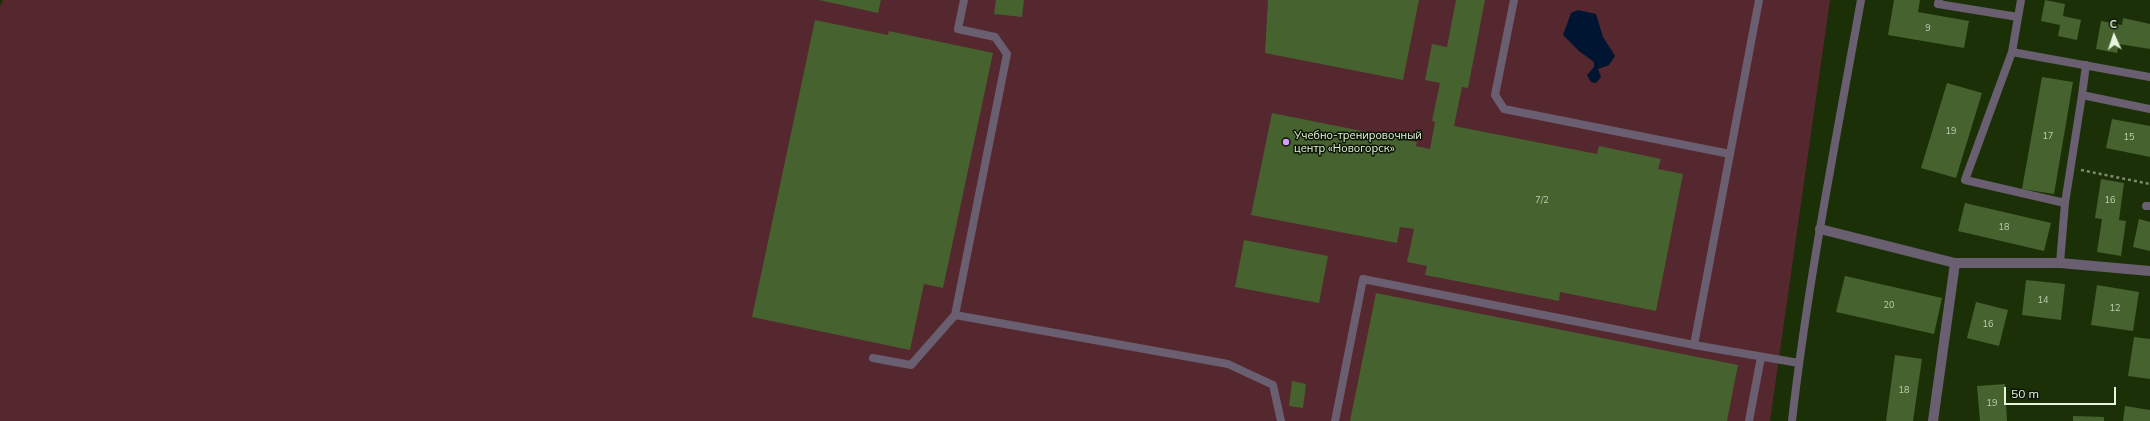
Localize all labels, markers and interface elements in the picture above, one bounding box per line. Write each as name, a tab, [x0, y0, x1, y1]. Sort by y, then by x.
north arrow	[2094, 16, 2134, 56]
text: С	[2109, 17, 2117, 31]
house number: 9	[1925, 23, 1931, 33]
house number: 19	[1946, 126, 1956, 136]
place label: Учебно-тренировочный центр «Новогорск»	[1294, 129, 1422, 155]
house number: 17	[2043, 131, 2053, 141]
house number: 15	[2124, 132, 2134, 142]
marker: Учебно-тренировочный центр «Новогорск»	[1281, 137, 1291, 147]
house number: 7/2	[1535, 195, 1549, 205]
house number: 16	[2105, 195, 2115, 205]
house number: 18	[1999, 222, 2009, 232]
house number: 14	[2038, 295, 2048, 305]
house number: 20	[1884, 300, 1894, 310]
house number: 12	[2110, 303, 2120, 313]
house number: 16	[1983, 319, 1993, 329]
scale bar	[2006, 379, 2118, 405]
house number: 18	[1899, 385, 1909, 395]
text: 50 m	[2011, 386, 2039, 401]
house number: 19	[1987, 398, 1997, 408]

